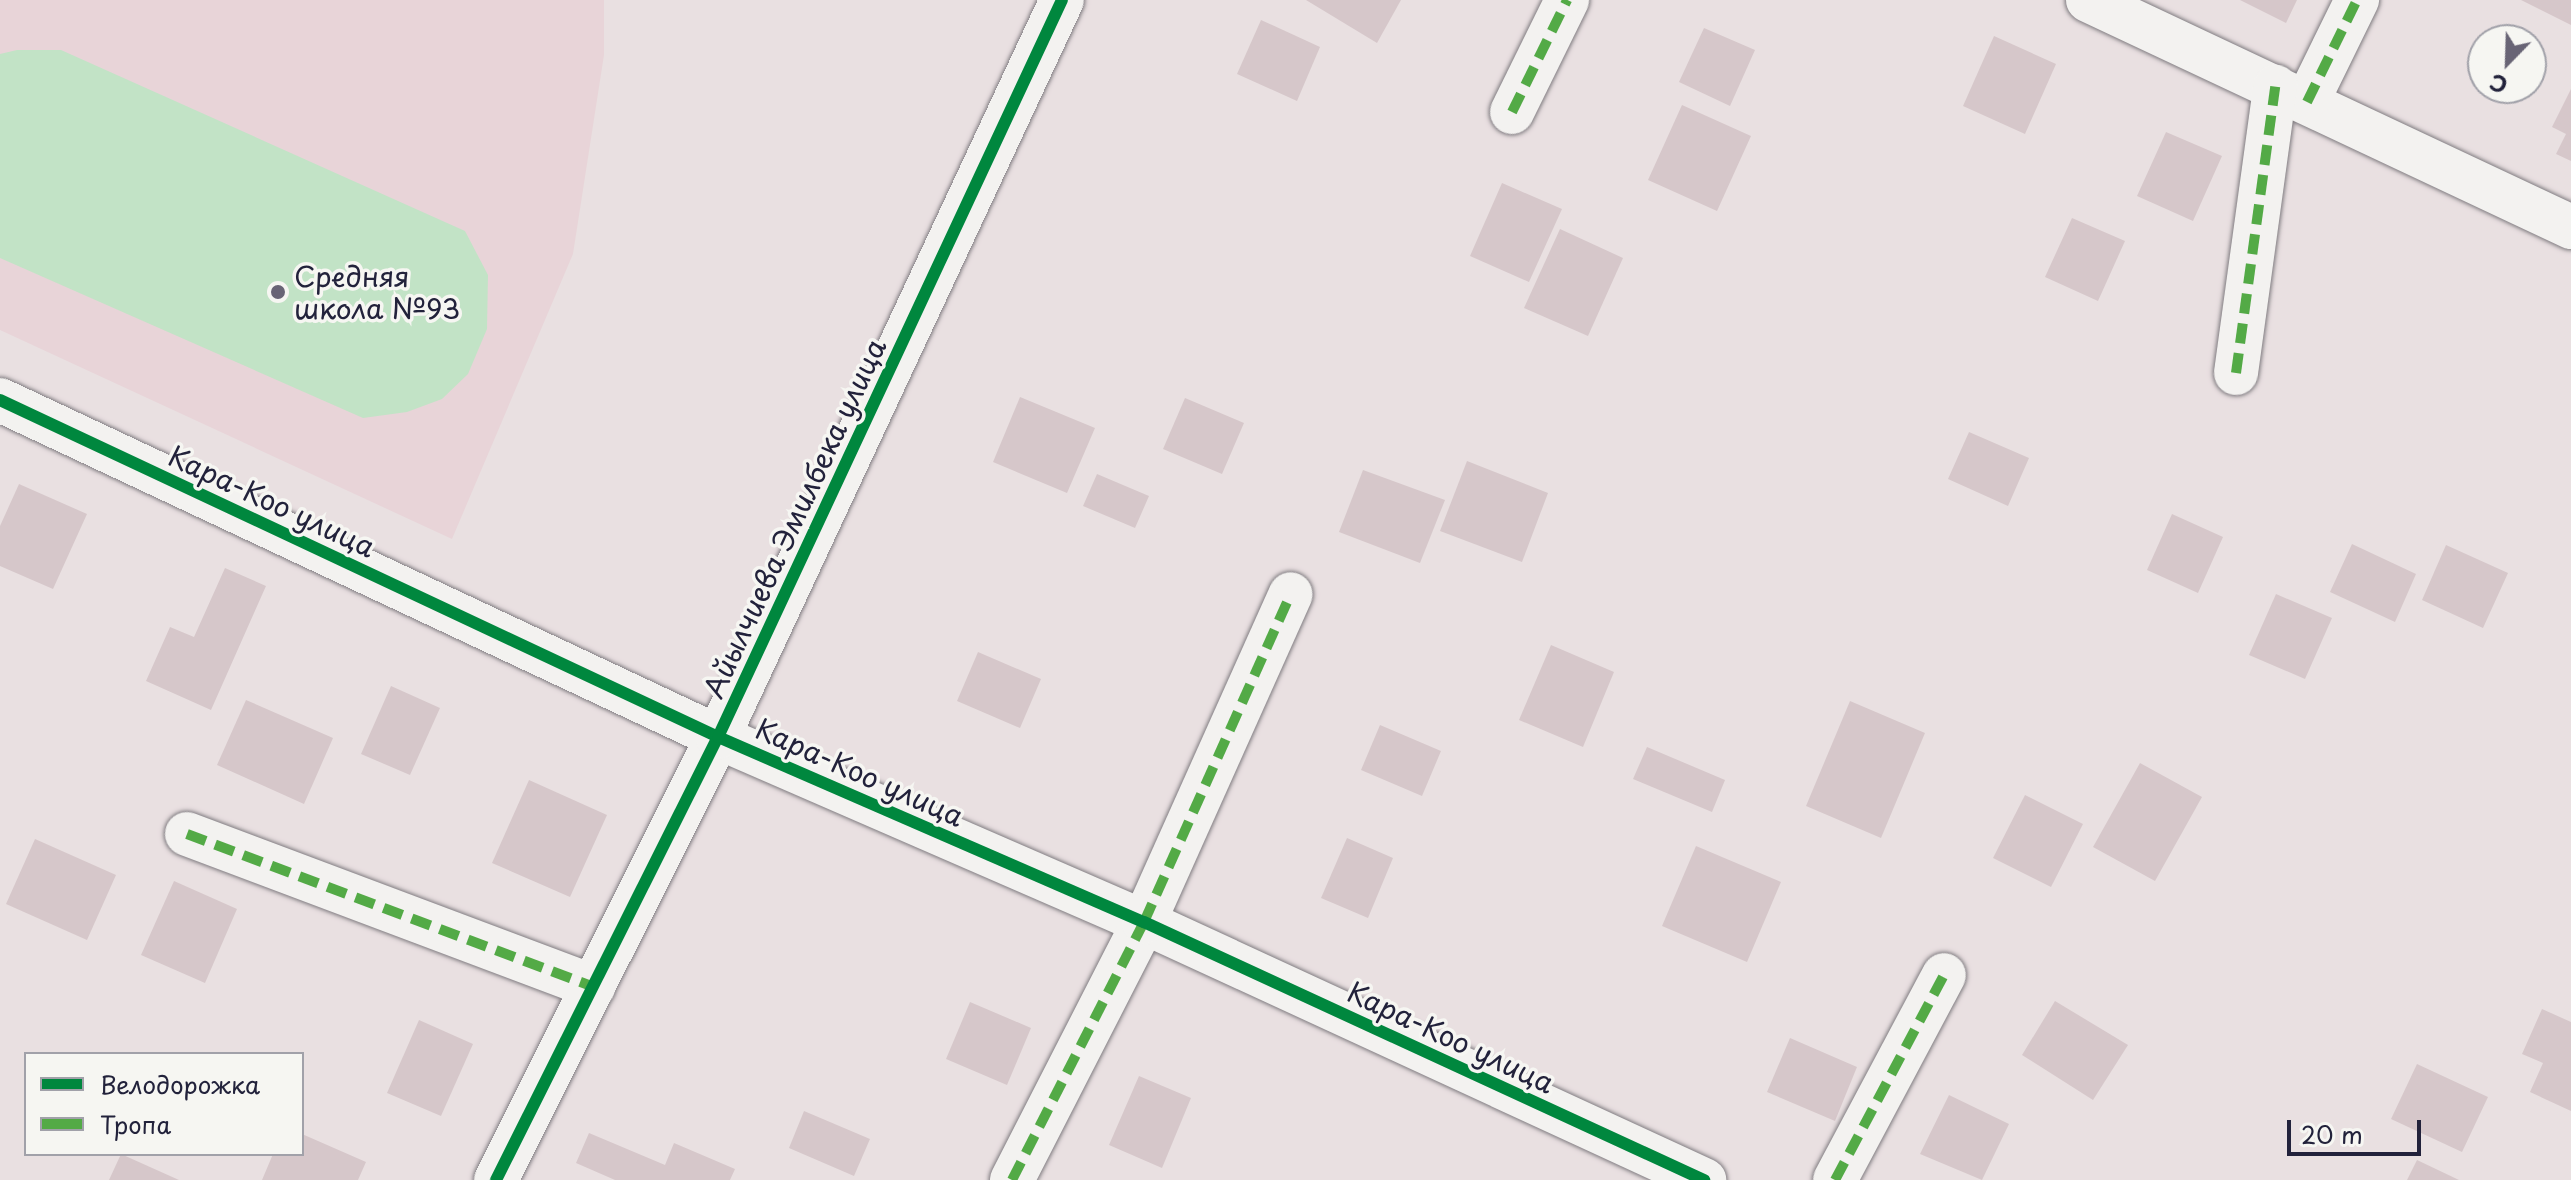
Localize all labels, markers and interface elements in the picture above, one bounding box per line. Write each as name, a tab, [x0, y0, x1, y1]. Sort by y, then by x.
north arrow	[2467, 24, 2547, 104]
text: С	[2484, 66, 2512, 103]
place label: Средняя школа №93	[294, 259, 461, 325]
marker: Средняя школа №93	[269, 283, 287, 301]
street label: Айылчиева Эмилбека улица	[695, 332, 893, 704]
street label: Кара-Коо улица	[163, 438, 381, 564]
street label: Кара-Коо улица	[751, 711, 969, 833]
street label: Кара-Коо улица	[1342, 974, 1560, 1100]
legend	[24, 1052, 304, 1156]
text: Велодорожка	[100, 1066, 260, 1102]
scale bar	[2291, 1104, 2425, 1154]
text: Тропа	[100, 1106, 171, 1142]
text: 20 m	[2301, 1116, 2363, 1152]

